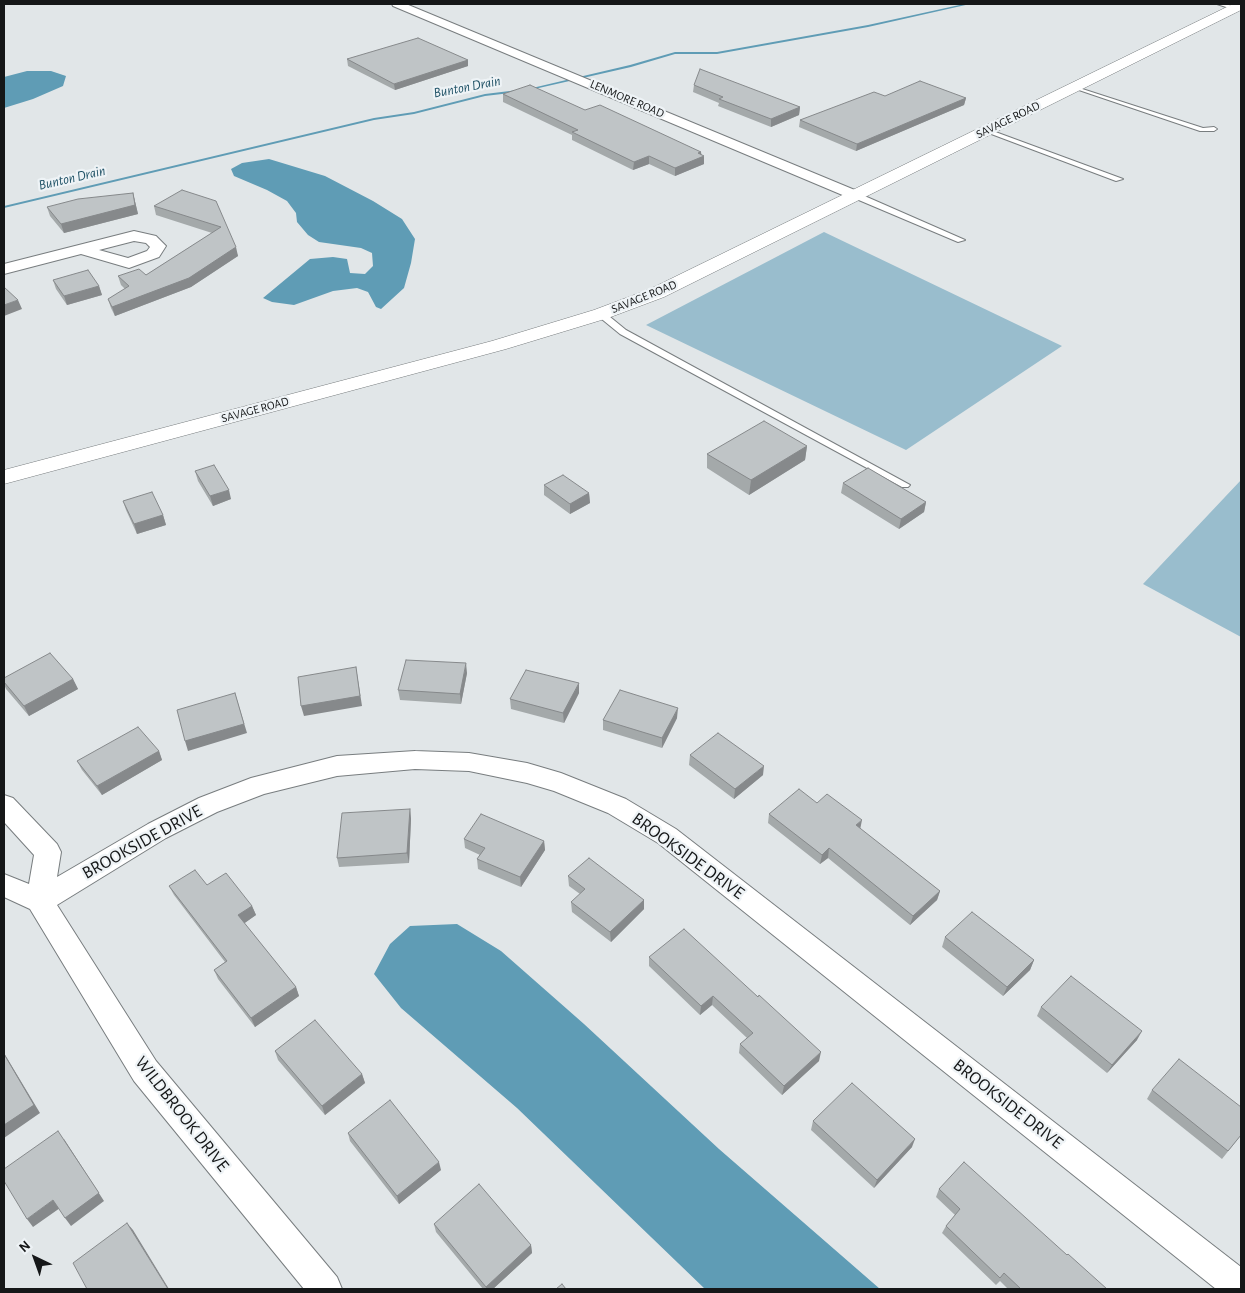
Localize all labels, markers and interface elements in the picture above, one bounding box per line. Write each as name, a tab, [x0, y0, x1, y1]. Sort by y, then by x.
water label: Bunton Drain	[432, 72, 502, 102]
street label: LENMORE ROAD	[588, 77, 666, 121]
street label: SAVAGE ROAD	[974, 98, 1042, 142]
water label: Bunton Drain	[37, 162, 107, 194]
street label: SAVAGE ROAD	[609, 277, 679, 317]
street label: SAVAGE ROAD	[220, 394, 290, 426]
street label: BROOKSIDE DRIVE	[78, 800, 206, 884]
street label: BROOKSIDE DRIVE	[628, 808, 748, 904]
street label: WILDBROOK DRIVE	[130, 1052, 234, 1176]
street label: BROOKSIDE DRIVE	[949, 1054, 1067, 1154]
north arrow	[10, 1233, 60, 1283]
text: N	[17, 1238, 33, 1255]

